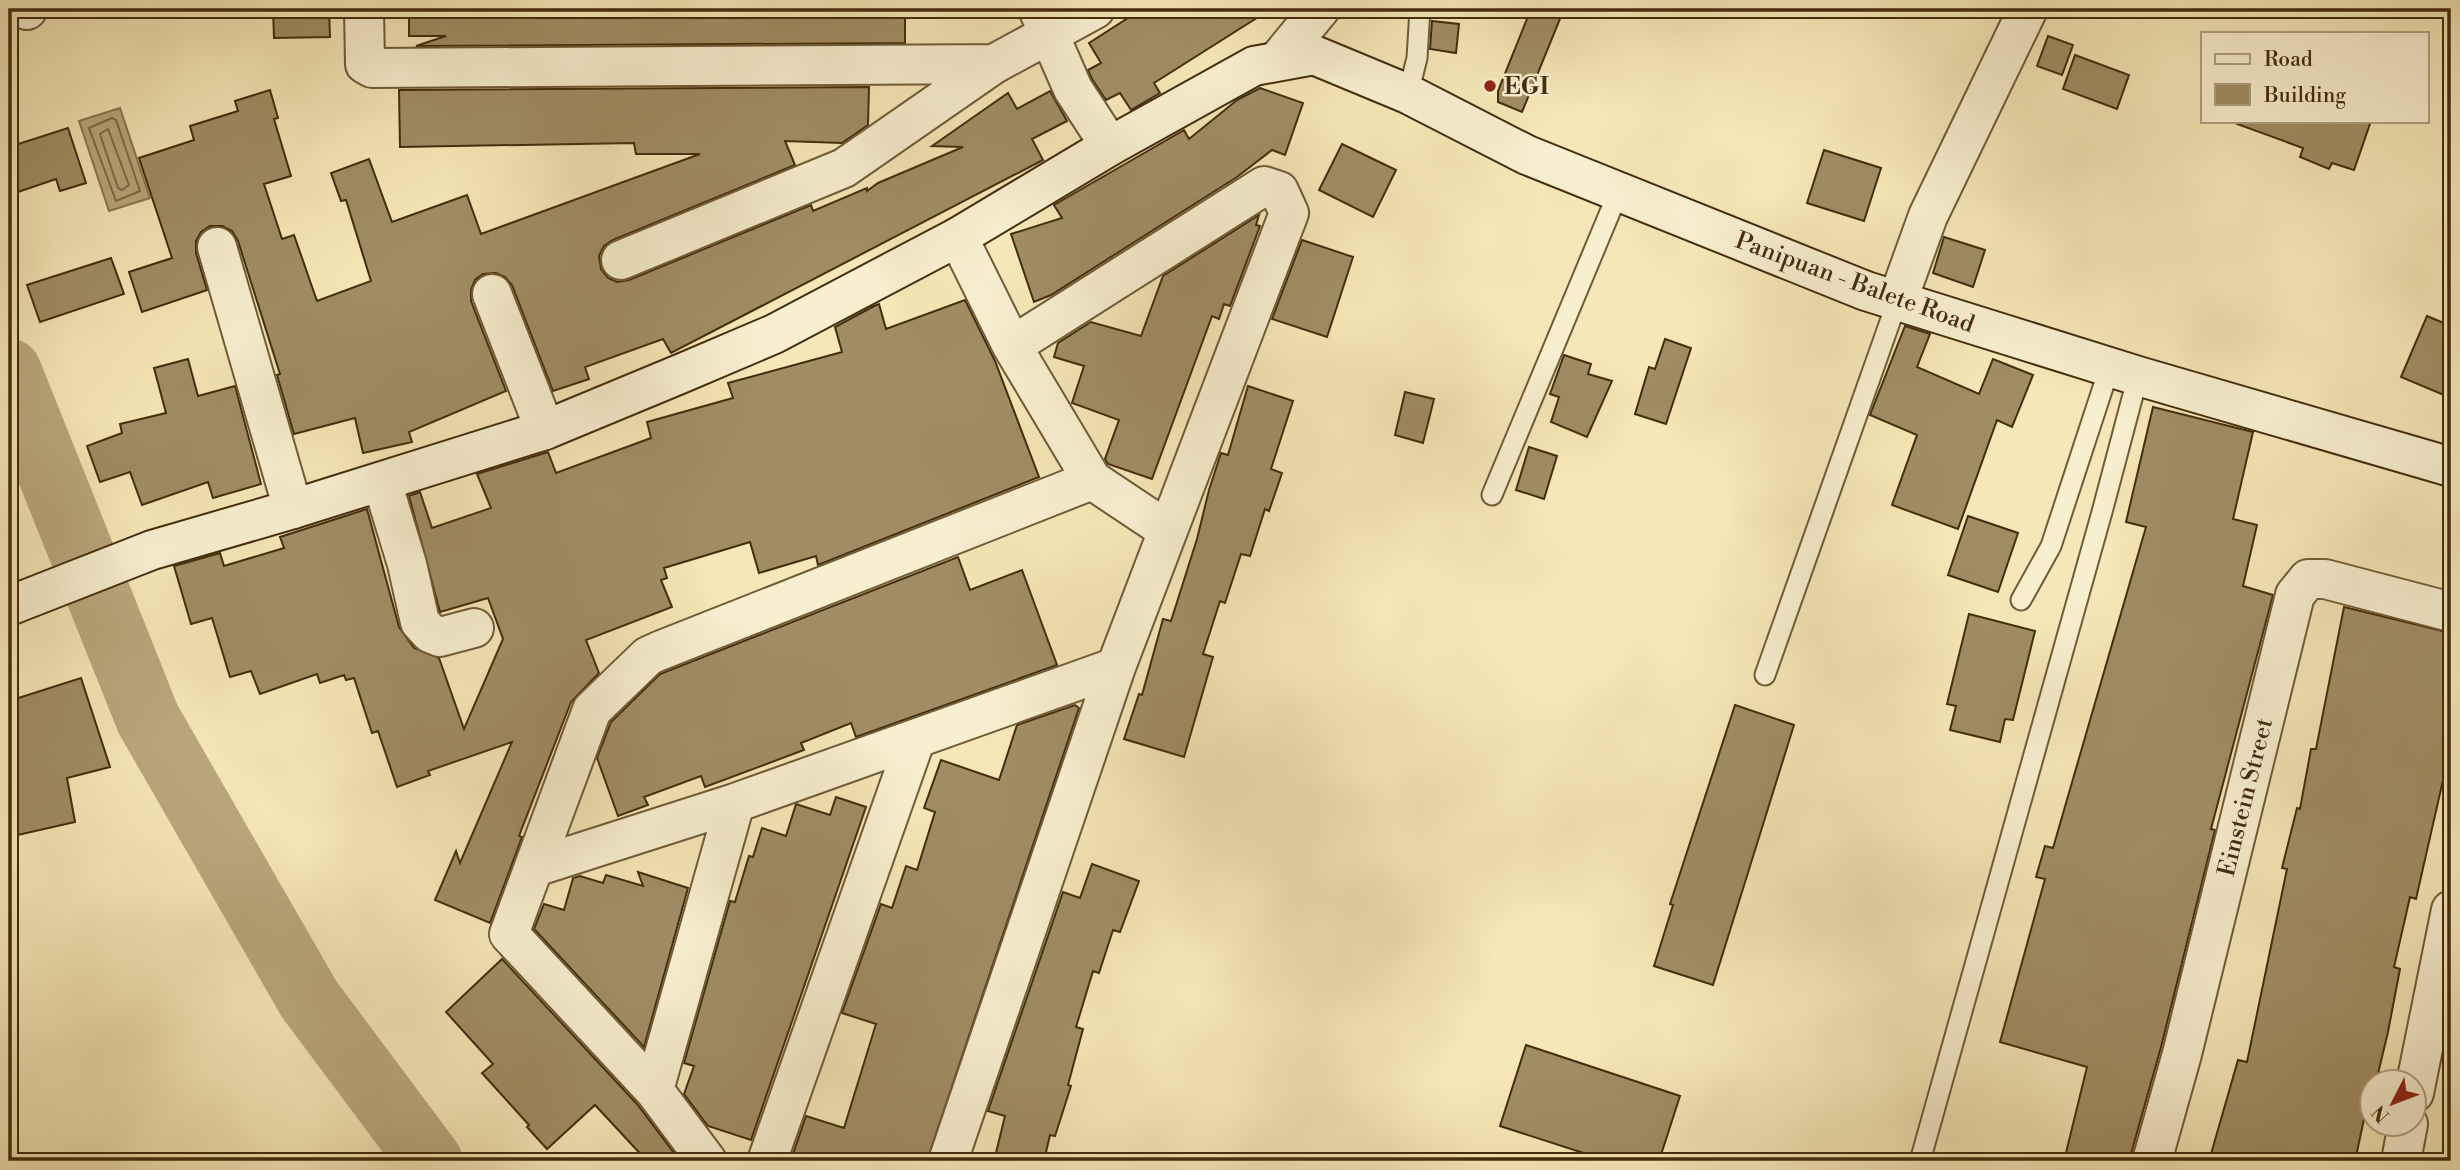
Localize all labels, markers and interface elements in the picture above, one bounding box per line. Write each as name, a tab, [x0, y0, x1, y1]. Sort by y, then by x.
legend	[2201, 32, 2428, 122]
text: Road	[2264, 47, 2313, 73]
place label: EGI	[1504, 72, 1549, 102]
marker: EGI	[1482, 78, 1498, 94]
text: Building	[2263, 83, 2346, 109]
street label: Panipuan - Balete Road	[1731, 226, 1979, 340]
street label: Einstein Street	[2212, 714, 2280, 880]
north arrow	[2358, 1068, 2428, 1138]
text: N	[2367, 1100, 2395, 1127]

